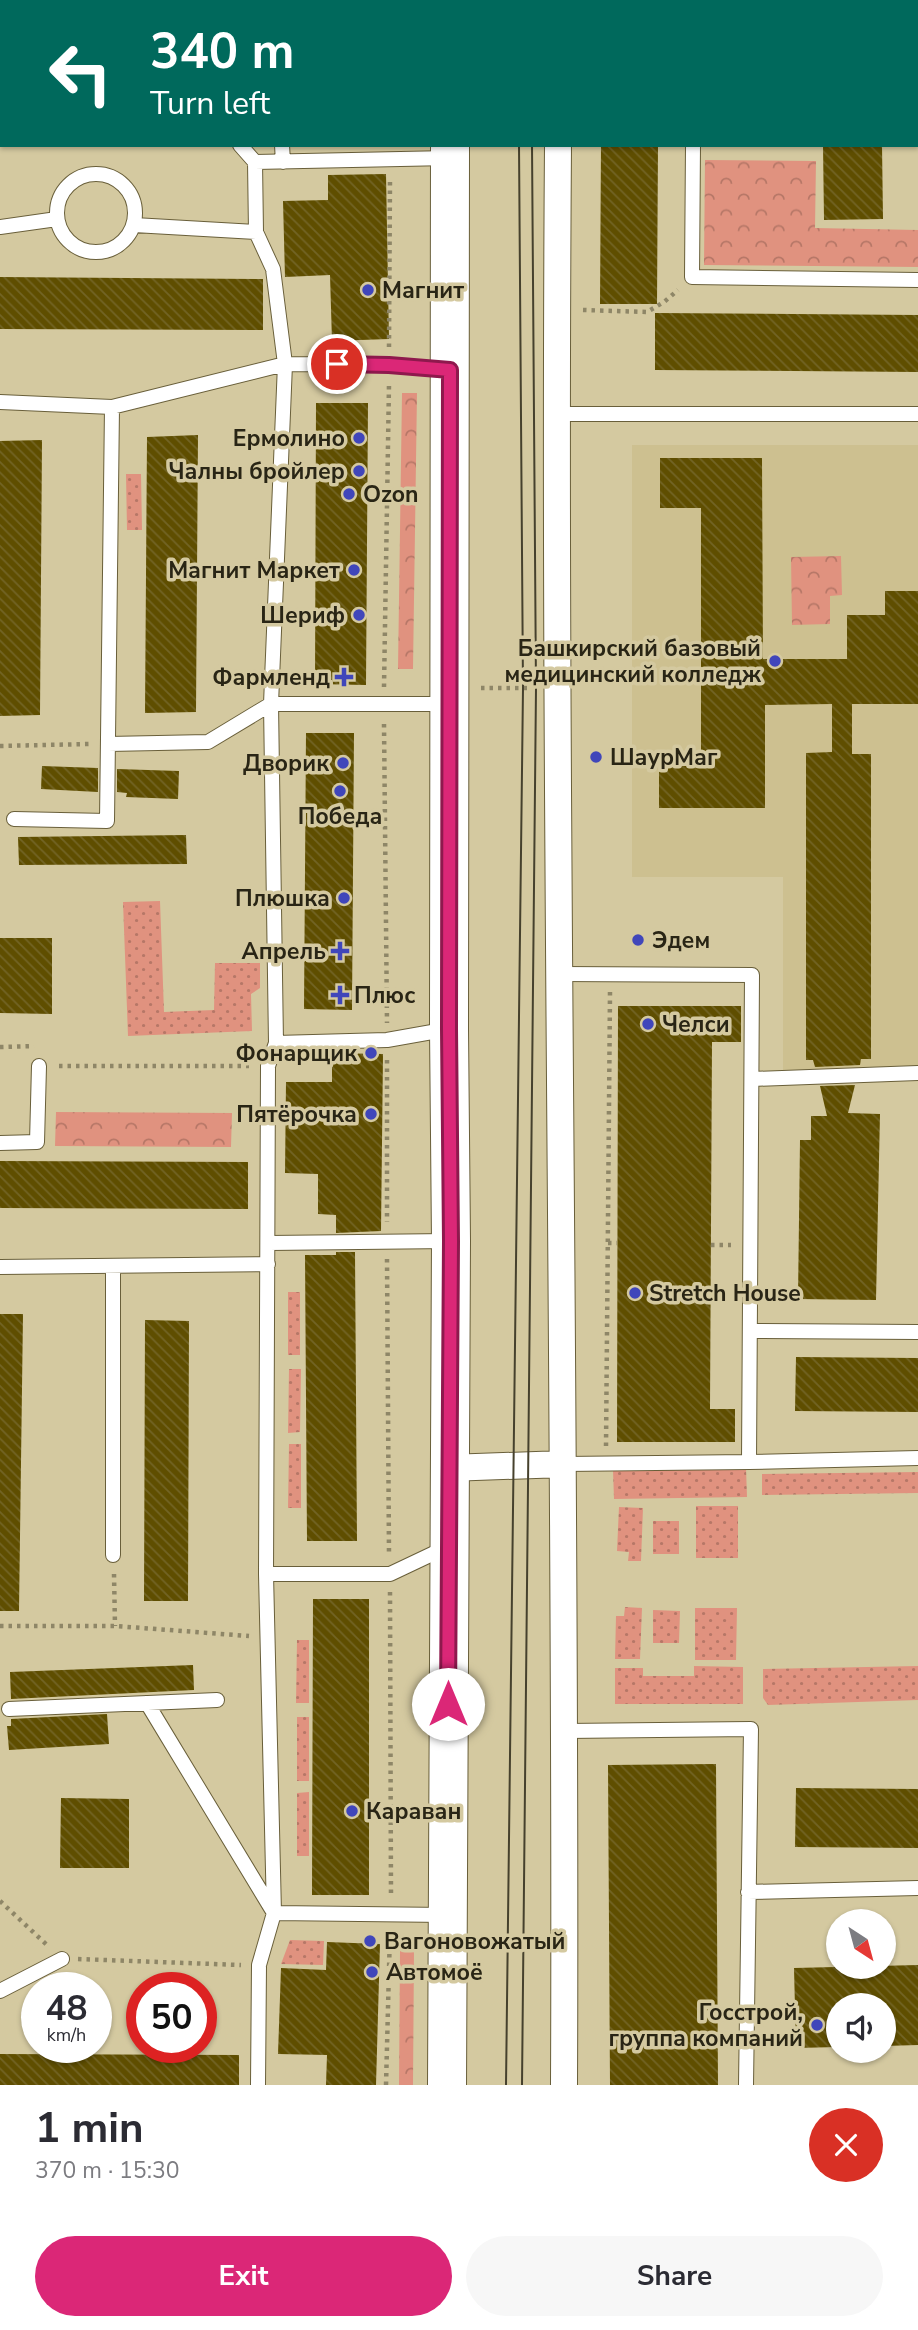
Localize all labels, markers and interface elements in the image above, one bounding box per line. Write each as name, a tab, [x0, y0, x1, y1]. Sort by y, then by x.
text: 340 m	[150, 18, 294, 85]
icon: left	[35, 28, 126, 119]
text: Turn left	[150, 82, 270, 125]
place label: Магнит	[382, 275, 464, 306]
marker: Магнит	[360, 282, 376, 298]
pin	[307, 334, 367, 394]
icon: arrive	[318, 345, 356, 383]
place label: Ермолино	[233, 423, 345, 454]
marker: Ермолино	[351, 430, 367, 446]
place label: Чалны бройлер	[168, 456, 345, 487]
marker: Чалны бройлер	[351, 463, 367, 479]
place label: Ozon	[363, 479, 418, 510]
marker: Ozon	[341, 486, 357, 502]
place label: Магнит Маркет	[168, 555, 340, 586]
marker: Магнит Маркет	[346, 562, 362, 578]
place label: Шериф	[260, 600, 345, 631]
marker: Шериф	[351, 607, 367, 623]
place label: Башкирский базовый медицинский колледж	[504, 633, 762, 690]
marker: Башкирский базовый медицинский колледж	[767, 653, 783, 669]
place label: Фармленд	[212, 662, 330, 693]
marker: Фармленд	[336, 669, 352, 685]
place label: ШаурМаг	[610, 742, 718, 773]
place label: Дворик	[243, 748, 329, 779]
marker: ШаурМаг	[588, 749, 604, 765]
marker: Дворик	[335, 755, 351, 771]
marker: Победа	[332, 783, 348, 799]
place label: Победа	[298, 801, 382, 832]
place label: Плюшка	[235, 883, 330, 914]
marker: Плюшка	[336, 890, 352, 906]
place label: Эдем	[652, 925, 710, 956]
marker: Эдем	[630, 932, 646, 948]
place label: Апрель	[242, 936, 326, 967]
marker: Апрель	[332, 943, 348, 959]
place label: Плюс	[354, 980, 415, 1011]
marker: Плюс	[332, 987, 348, 1003]
place label: Челси	[662, 1009, 730, 1040]
marker: Челси	[640, 1016, 656, 1032]
place label: Фонарщик	[235, 1038, 357, 1069]
marker: Фонарщик	[363, 1045, 379, 1061]
place label: Пятёрочка	[236, 1099, 357, 1130]
marker: Пятёрочка	[363, 1106, 379, 1122]
place label: Stretch House	[649, 1278, 801, 1309]
marker: Stretch House	[627, 1285, 643, 1301]
position arrow	[411, 1667, 485, 1741]
place label: Караван	[366, 1796, 461, 1827]
marker: Караван	[344, 1803, 360, 1819]
north arrow	[826, 1909, 896, 1979]
map controls	[826, 1909, 896, 2063]
place label: Вагоновожатый	[384, 1926, 566, 1957]
marker: Вагоновожатый	[362, 1933, 378, 1949]
place label: Автомоё	[386, 1957, 483, 1988]
marker: Автомоё	[364, 1964, 380, 1980]
speed limit sign: 50	[126, 1972, 217, 2063]
text: 48	[45, 1985, 88, 2032]
button: sound	[826, 1993, 896, 2063]
place label: Госстрой, группа компаний	[608, 1997, 803, 2054]
marker: Госстрой, группа компаний	[809, 2017, 825, 2033]
text: km/h	[47, 2023, 86, 2047]
text: 1 min	[35, 2100, 144, 2157]
button: close	[809, 2108, 883, 2182]
text: 370 m · 15:30	[35, 2155, 180, 2186]
button: Exit	[35, 2236, 452, 2316]
button: Share	[466, 2236, 883, 2316]

